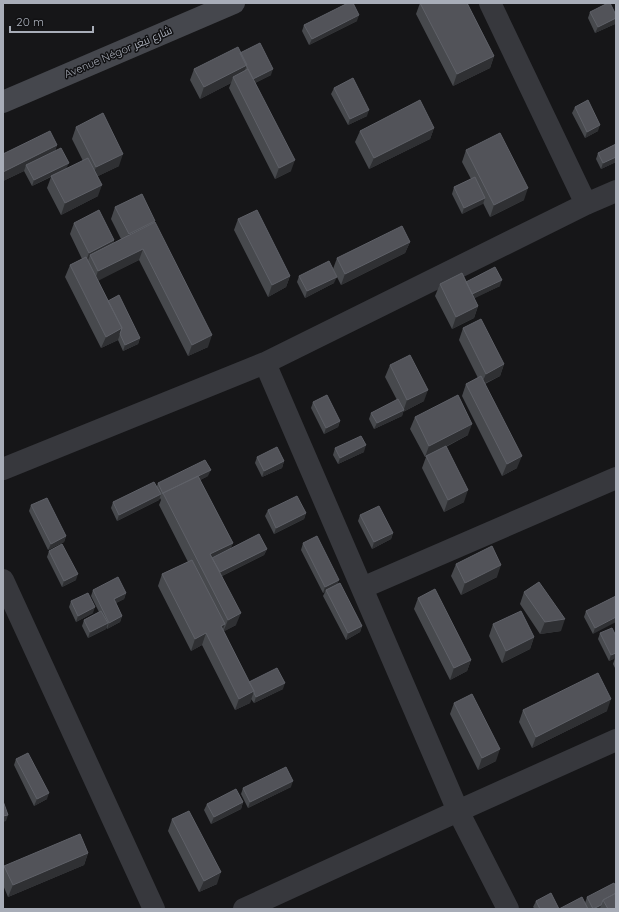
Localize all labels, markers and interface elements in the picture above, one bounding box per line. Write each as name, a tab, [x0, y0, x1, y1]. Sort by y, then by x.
scale bar	[10, 8, 93, 34]
text: 20 m	[16, 14, 44, 29]
street label: Avenue Négor شارع نيغر	[62, 23, 175, 82]

